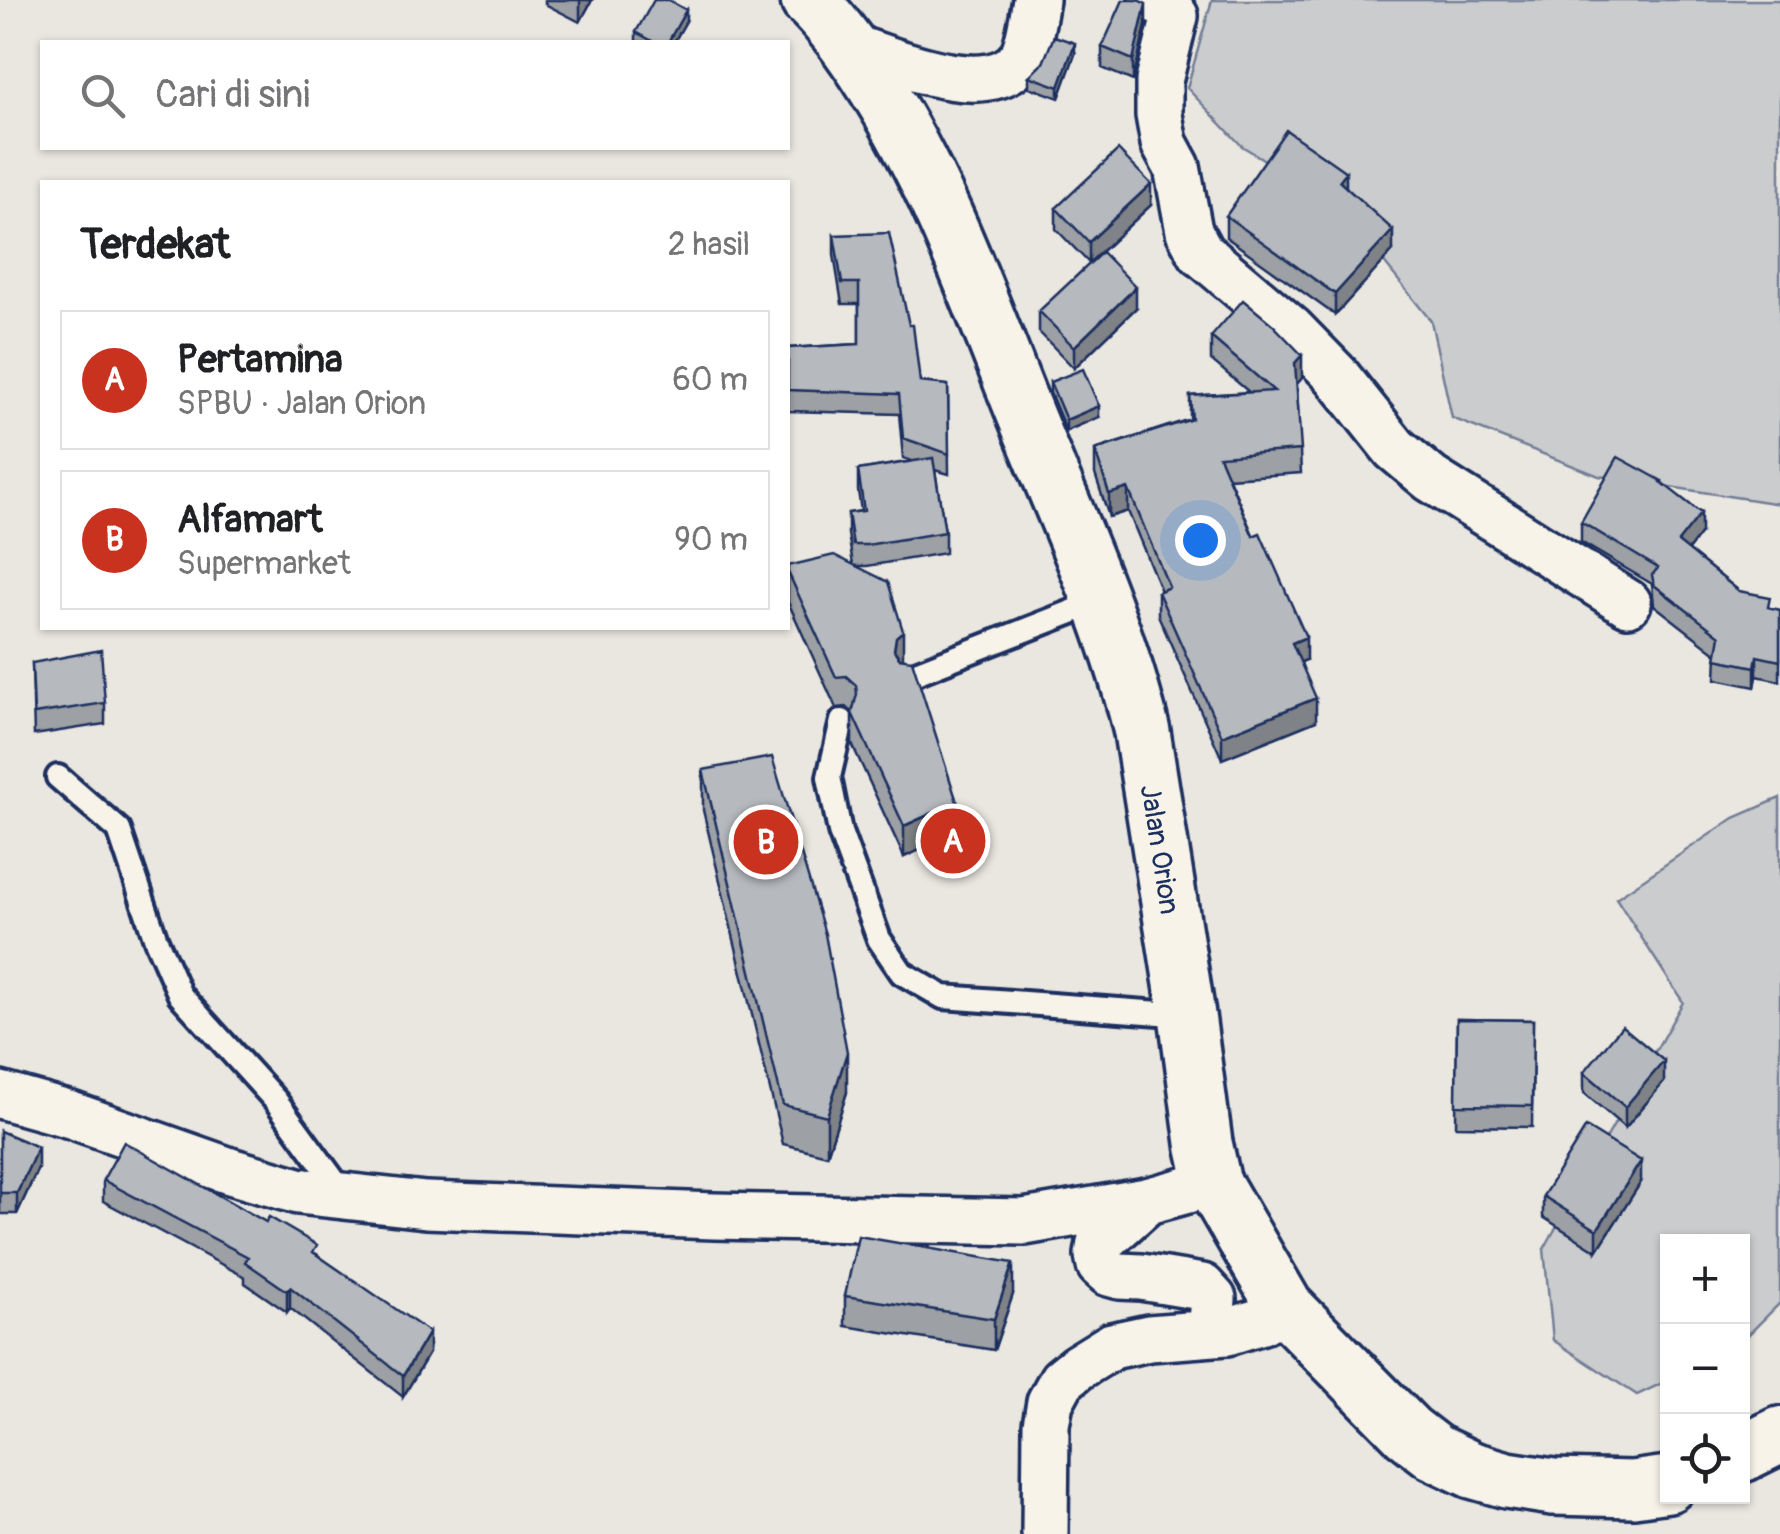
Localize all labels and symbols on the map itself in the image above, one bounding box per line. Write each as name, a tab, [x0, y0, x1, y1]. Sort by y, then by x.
your location	[1175, 515, 1226, 566]
street label: Jalan Orion	[1132, 782, 1187, 917]
pin: B	[734, 804, 798, 880]
pin: A	[920, 804, 986, 878]

